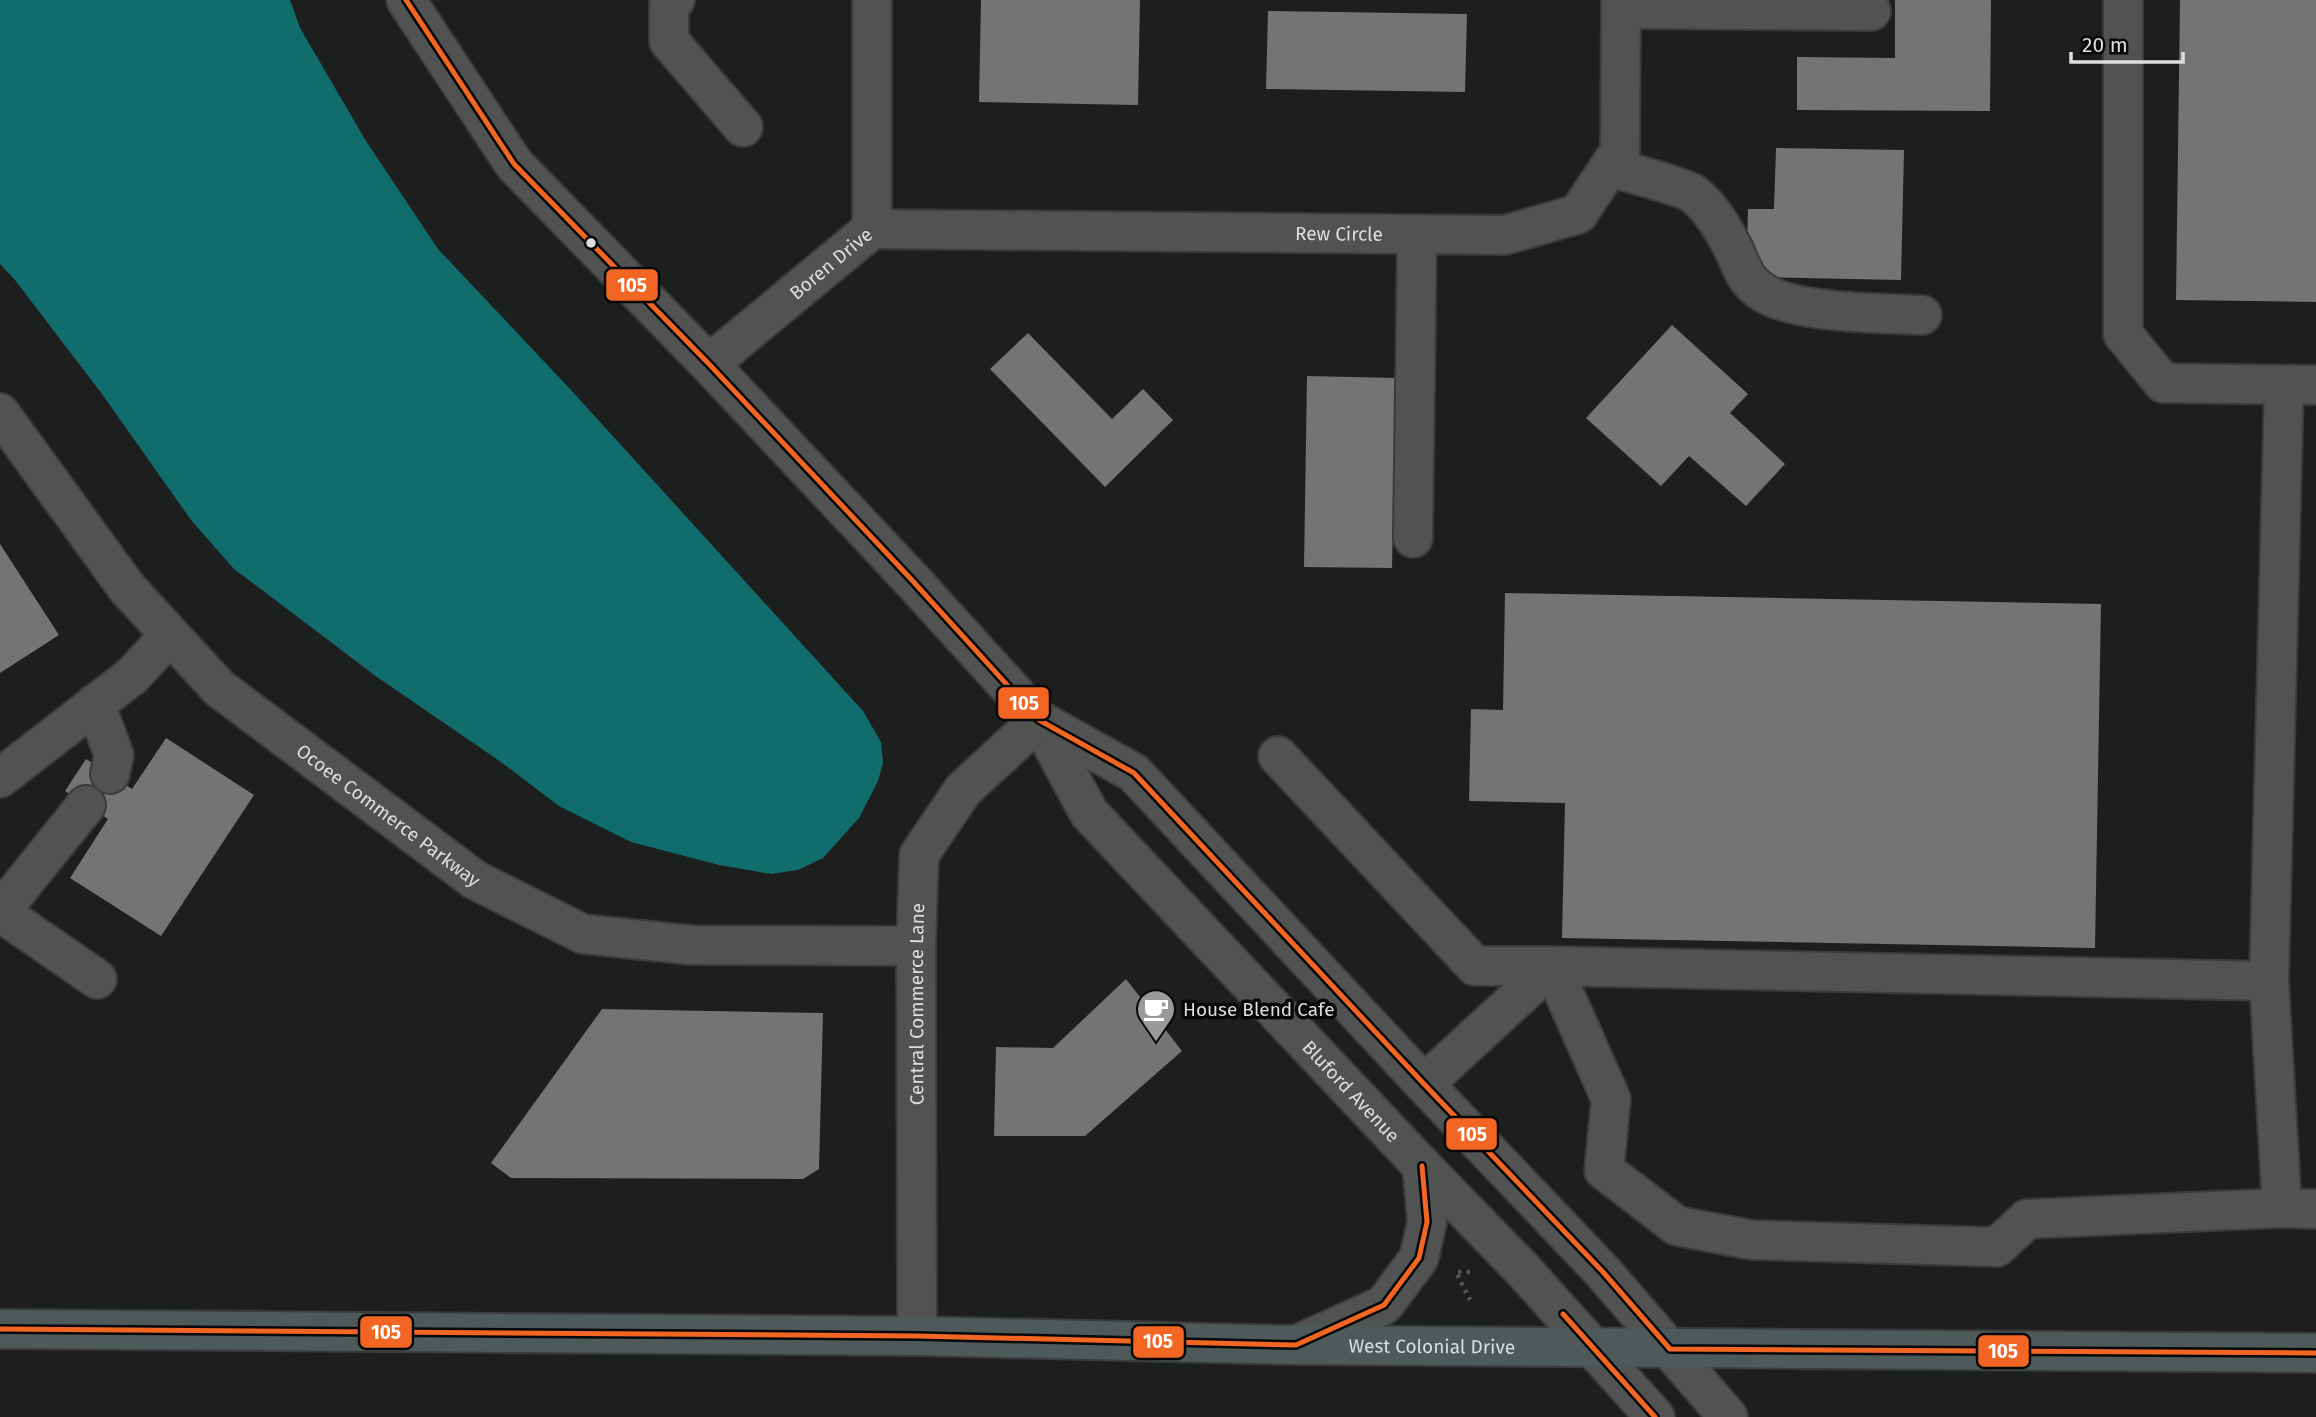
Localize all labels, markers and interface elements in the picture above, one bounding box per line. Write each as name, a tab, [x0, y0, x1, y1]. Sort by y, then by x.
scale bar	[2071, 21, 2183, 65]
text: 20 m	[2082, 32, 2128, 58]
street label: Rew Circle	[1295, 222, 1383, 246]
street label: Boren Drive	[785, 223, 877, 305]
unlabelled marker	[584, 236, 598, 250]
line badge: 105	[605, 268, 659, 302]
text: 105	[617, 274, 647, 297]
line badge: 105	[997, 686, 1050, 720]
text: 105	[1009, 692, 1039, 715]
street label: Ocoee Commerce Parkway	[292, 739, 485, 892]
street label: Central Commerce Lane	[905, 902, 929, 1105]
cafe icon: House Blend Cafe	[1135, 988, 1177, 1043]
place label: House Blend Cafe	[1183, 998, 1335, 1021]
street label: Bluford Avenue	[1297, 1036, 1405, 1147]
line badge: 105	[1445, 1117, 1498, 1151]
text: 105	[1457, 1123, 1487, 1146]
line badge: 105	[359, 1315, 413, 1349]
text: 105	[371, 1321, 401, 1344]
line badge: 105	[1132, 1325, 1185, 1359]
text: 105	[1143, 1330, 1173, 1353]
street label: West Colonial Drive	[1349, 1334, 1515, 1359]
line badge: 105	[1977, 1334, 2030, 1368]
text: 105	[1988, 1340, 2018, 1363]

